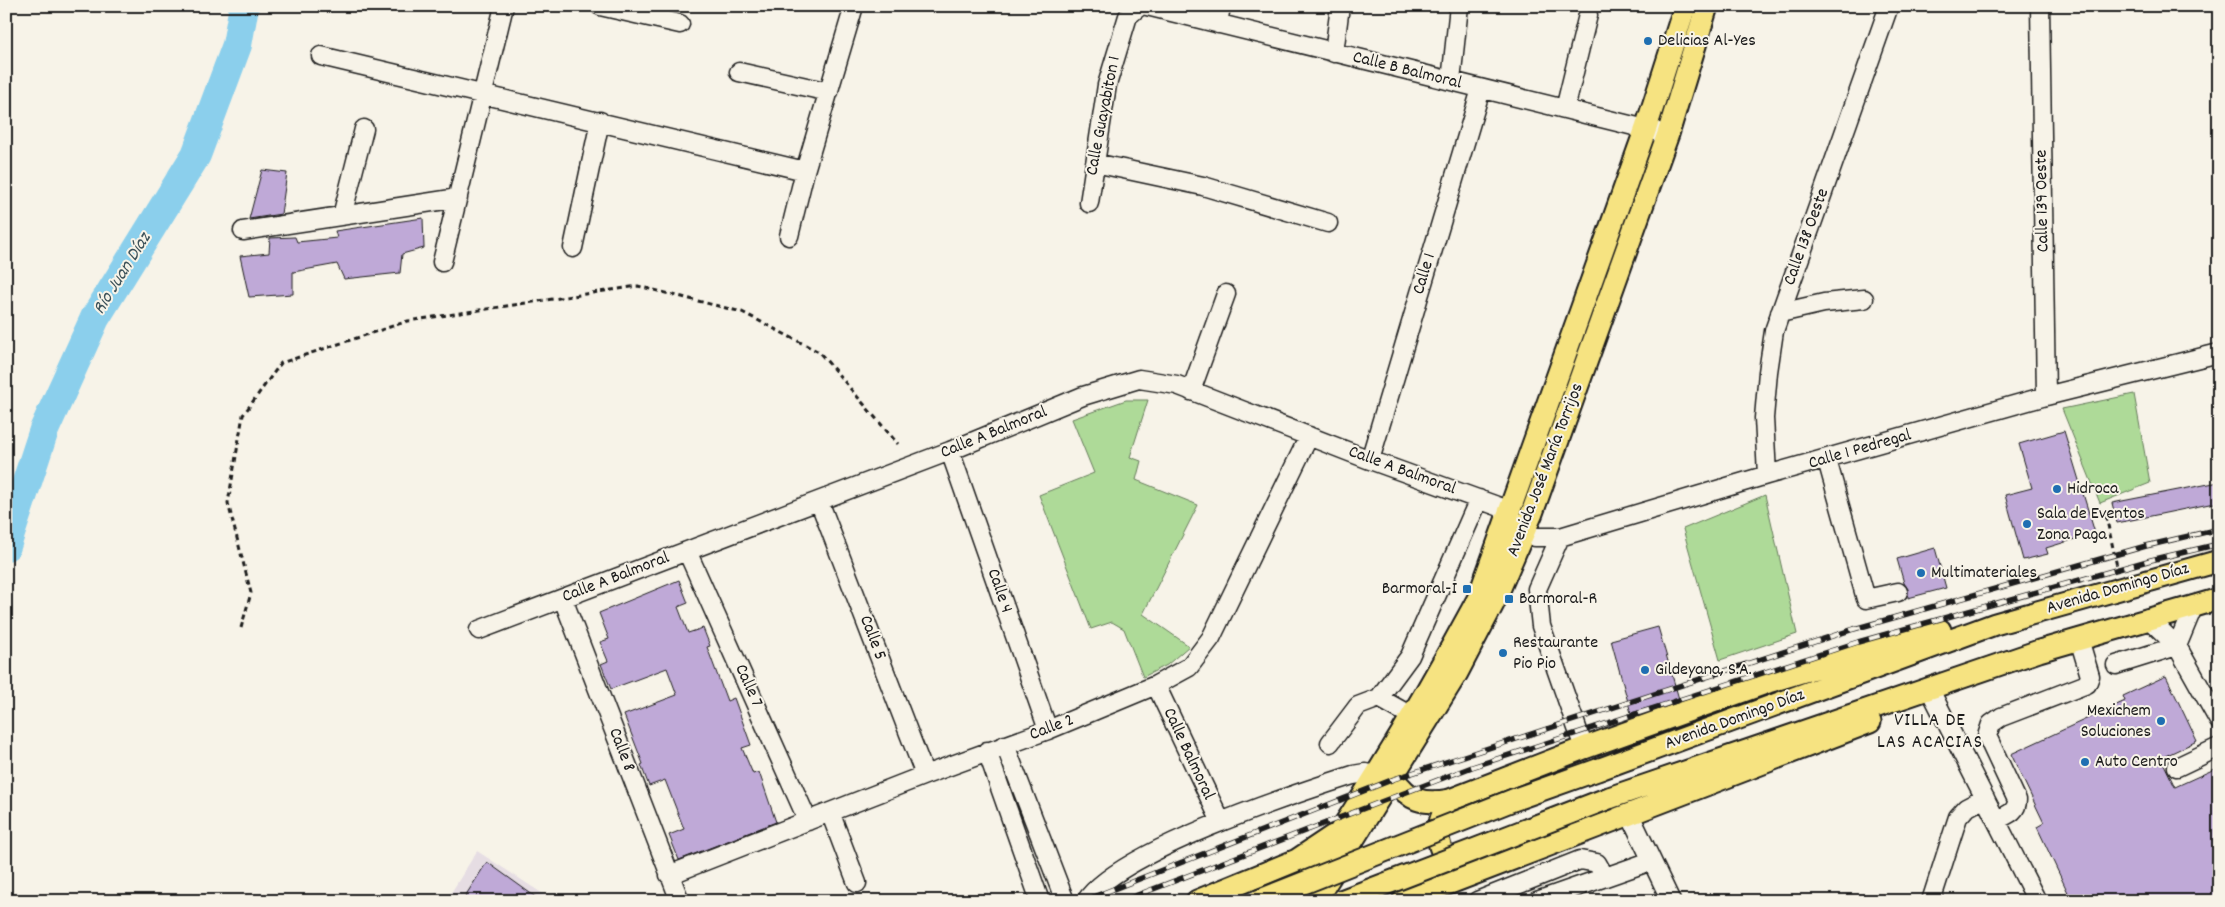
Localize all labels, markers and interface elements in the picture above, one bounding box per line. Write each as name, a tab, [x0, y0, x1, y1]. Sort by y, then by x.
place label: Delicias Al-Yes	[1658, 29, 1756, 54]
marker: Delicias Al-Yes	[1642, 35, 1654, 47]
street label: Calle B Balmoral	[1350, 45, 1465, 97]
street label: Calle Guayabiton 1	[1080, 54, 1128, 178]
street label: Calle 139 Oeste	[2030, 149, 2056, 253]
street label: Calle 138 Oeste	[1778, 185, 1836, 289]
water label: Río Juan Díaz	[87, 227, 159, 320]
street label: Calle 1	[1407, 250, 1443, 298]
street label: Avenida José María Torrijos	[1501, 380, 1591, 560]
street label: Calle A Balmoral	[937, 400, 1052, 466]
street label: Calle 1 Pedregal	[1806, 423, 1915, 477]
street label: Calle A Balmoral	[1345, 440, 1460, 502]
place label: Hidroca	[2067, 477, 2119, 502]
marker: Hidroca	[2051, 483, 2063, 495]
place label: Sala de Eventos Zona Paga	[2037, 502, 2145, 548]
marker: Sala de Eventos Zona Paga	[2021, 518, 2033, 530]
street label: Calle A Balmoral	[559, 546, 674, 610]
street label: Avenida Domingo Díaz	[2044, 557, 2192, 621]
place label: Multimateriales	[1931, 561, 2037, 586]
street label: Calle 4	[980, 565, 1018, 617]
marker: Multimateriales	[1915, 567, 1927, 579]
place label: Barmoral-I	[1382, 577, 1457, 602]
marker: Barmoral-I	[1461, 583, 1473, 595]
place label: Barmoral-R	[1519, 587, 1597, 612]
marker: Barmoral-R	[1503, 593, 1515, 605]
street label: Calle 5	[852, 612, 892, 664]
place label: Restaurante Pio Pio	[1513, 631, 1598, 677]
marker: Restaurante Pio Pio	[1497, 647, 1509, 659]
place label: Gildeyana, S.A.	[1655, 658, 1752, 683]
street label: Calle 7	[727, 660, 769, 712]
marker: Gildeyana, S.A.	[1639, 664, 1651, 676]
street label: Avenida Domingo Díaz	[1662, 683, 1809, 757]
place label: Mexichem Soluciones	[2081, 699, 2151, 745]
street label: Calle Balmoral	[1156, 704, 1221, 805]
street label: Calle 2	[1026, 708, 1078, 748]
district label: VILLA DE LAS ACACIAS	[1877, 708, 1983, 757]
marker: Mexichem Soluciones	[2155, 715, 2167, 727]
street label: Calle 8	[601, 724, 641, 776]
place label: Auto Centro	[2095, 750, 2178, 775]
marker: Auto Centro	[2079, 756, 2091, 768]

